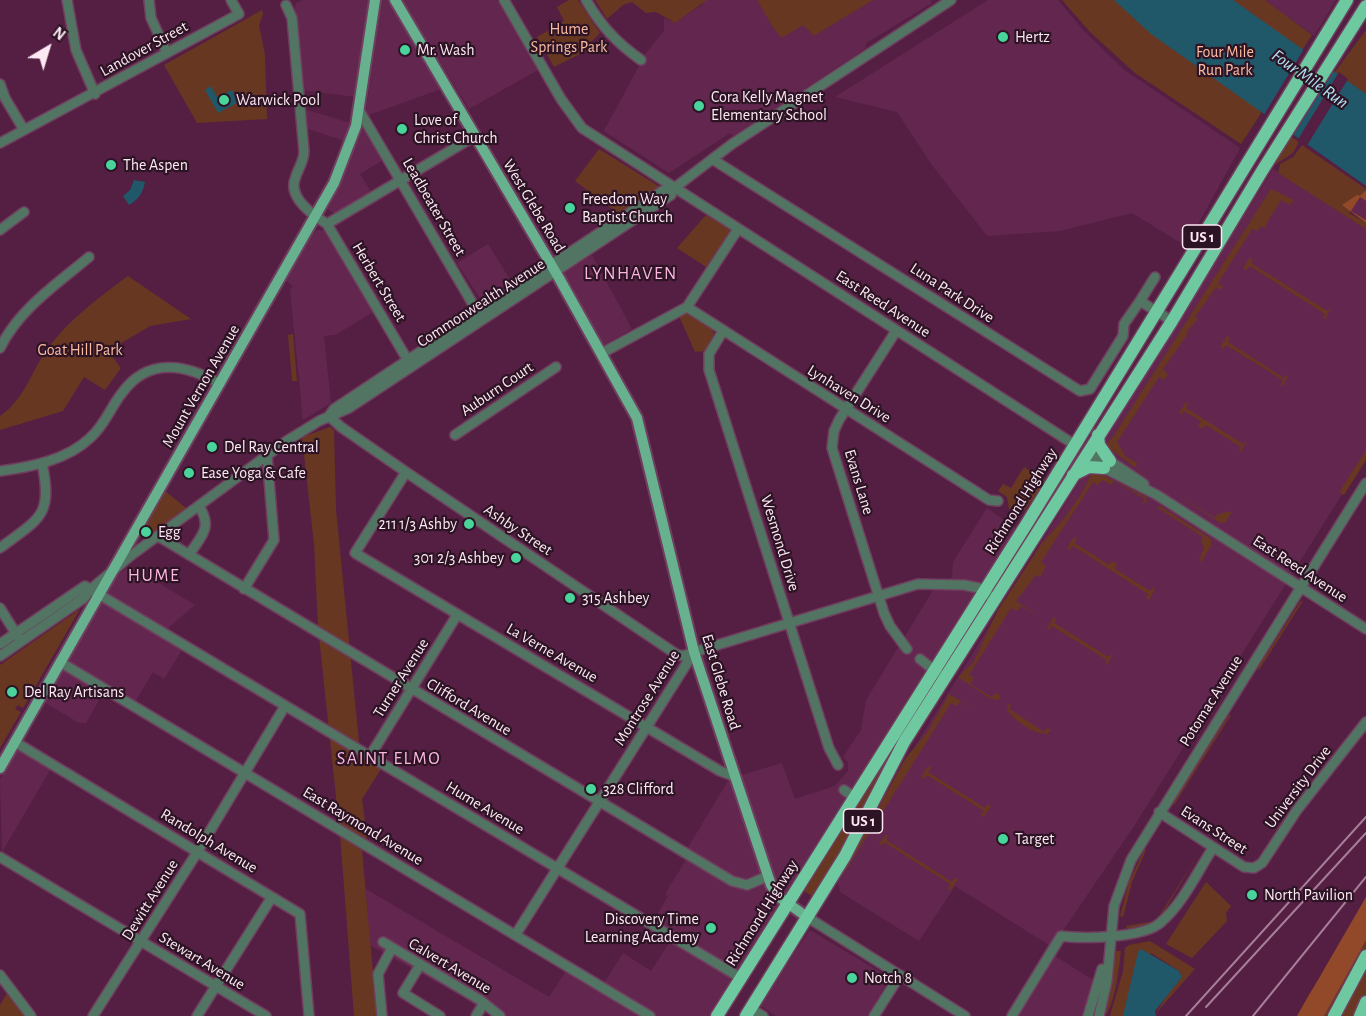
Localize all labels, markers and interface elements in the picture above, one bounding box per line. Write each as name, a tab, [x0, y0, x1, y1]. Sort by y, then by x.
street label: Landover Street	[97, 17, 191, 81]
north arrow	[18, 18, 78, 78]
park label: Hume Springs Park	[531, 19, 607, 57]
text: N	[50, 24, 68, 44]
place label: Hertz	[1015, 27, 1050, 47]
marker: Hertz	[996, 30, 1010, 44]
place label: Mr. Wash	[417, 40, 475, 60]
park label: Four Mile Run Park	[1196, 42, 1254, 80]
marker: Mr. Wash	[398, 43, 412, 57]
water label: Four Mile Run	[1268, 45, 1352, 113]
place label: Cora Kelly Magnet Elementary School	[711, 87, 827, 125]
place label: Warwick Pool	[236, 90, 320, 110]
marker: Warwick Pool	[217, 93, 231, 107]
marker: Cora Kelly Magnet Elementary School	[692, 99, 706, 113]
place label: Love of Christ Church	[414, 110, 497, 148]
marker: Love of Christ Church	[395, 122, 409, 136]
street label: Leadbeater Street	[398, 154, 470, 260]
place label: The Aspen	[123, 155, 188, 175]
street label: West Glebe Road	[499, 156, 569, 256]
marker: The Aspen	[104, 158, 118, 172]
place label: Freedom Way Baptist Church	[582, 189, 673, 227]
marker: Freedom Way Baptist Church	[563, 201, 577, 215]
road number: US 1	[1182, 225, 1222, 249]
street label: Herbert Street	[348, 239, 410, 325]
street label: Commonwealth Avenue	[413, 254, 549, 352]
street label: Luna Park Drive	[906, 259, 998, 327]
district label: LYNHAVEN	[584, 263, 678, 285]
street label: East Reed Avenue	[832, 266, 934, 342]
street label: Mount Vernon Avenue	[158, 321, 244, 451]
park label: Goat Hill Park	[37, 340, 123, 360]
street label: Auburn Court	[457, 358, 537, 420]
street label: Lynhaven Drive	[804, 361, 894, 427]
place label: Del Ray Central	[224, 437, 319, 457]
marker: Del Ray Central	[205, 440, 219, 454]
street label: Richmond Highway	[981, 444, 1061, 558]
street label: Evans Lane	[840, 447, 878, 517]
place label: Ease Yoga & Cafe	[201, 463, 306, 483]
marker: Ease Yoga & Cafe	[182, 466, 196, 480]
street label: Wesmond Drive	[756, 492, 804, 594]
street label: Ashby Street	[480, 500, 556, 560]
place label: 211 1/3 Ashby	[378, 514, 457, 534]
marker: 211 1/3 Ashby	[462, 517, 476, 531]
place label: Egg	[158, 522, 181, 542]
marker: Egg	[139, 525, 153, 539]
street label: East Reed Avenue	[1249, 531, 1351, 607]
place label: 301 2/3 Ashbey	[414, 548, 504, 568]
marker: 301 2/3 Ashbey	[509, 551, 523, 565]
district label: HUME	[128, 565, 180, 587]
place label: 315 Ashbey	[582, 588, 649, 608]
marker: 315 Ashbey	[563, 591, 577, 605]
street label: La Verne Avenue	[503, 619, 601, 687]
street label: East Glebe Road	[697, 632, 745, 732]
street label: Turner Avenue	[369, 635, 433, 721]
street label: Montrose Avenue	[610, 647, 684, 749]
street label: Potomac Avenue	[1175, 652, 1247, 750]
street label: Clifford Avenue	[423, 674, 515, 740]
place label: Del Ray Artisans	[24, 682, 124, 702]
marker: Del Ray Artisans	[5, 685, 19, 699]
street label: University Drive	[1261, 742, 1335, 832]
district label: SAINT ELMO	[337, 748, 441, 770]
street label: Hume Avenue	[442, 777, 528, 839]
place label: 328 Clifford	[603, 779, 674, 799]
street label: East Raymond Avenue	[299, 782, 427, 870]
marker: 328 Clifford	[584, 782, 598, 796]
street label: Evans Street	[1177, 801, 1251, 859]
street label: Randolph Avenue	[157, 804, 261, 878]
road number: US 1	[844, 809, 882, 833]
place label: Target	[1015, 829, 1054, 849]
marker: Target	[996, 832, 1010, 846]
street label: Dewitt Avenue	[118, 856, 182, 944]
street label: Richmond Highway	[722, 856, 802, 970]
place label: North Pavilion	[1264, 885, 1353, 905]
marker: North Pavilion	[1245, 888, 1259, 902]
place label: Discovery Time Learning Academy	[585, 909, 699, 947]
marker: Discovery Time Learning Academy	[704, 921, 718, 935]
street label: Stewart Avenue	[155, 928, 249, 994]
street label: Calvert Avenue	[405, 934, 495, 998]
place label: Notch 8	[864, 968, 912, 988]
marker: Notch 8	[845, 971, 859, 985]

